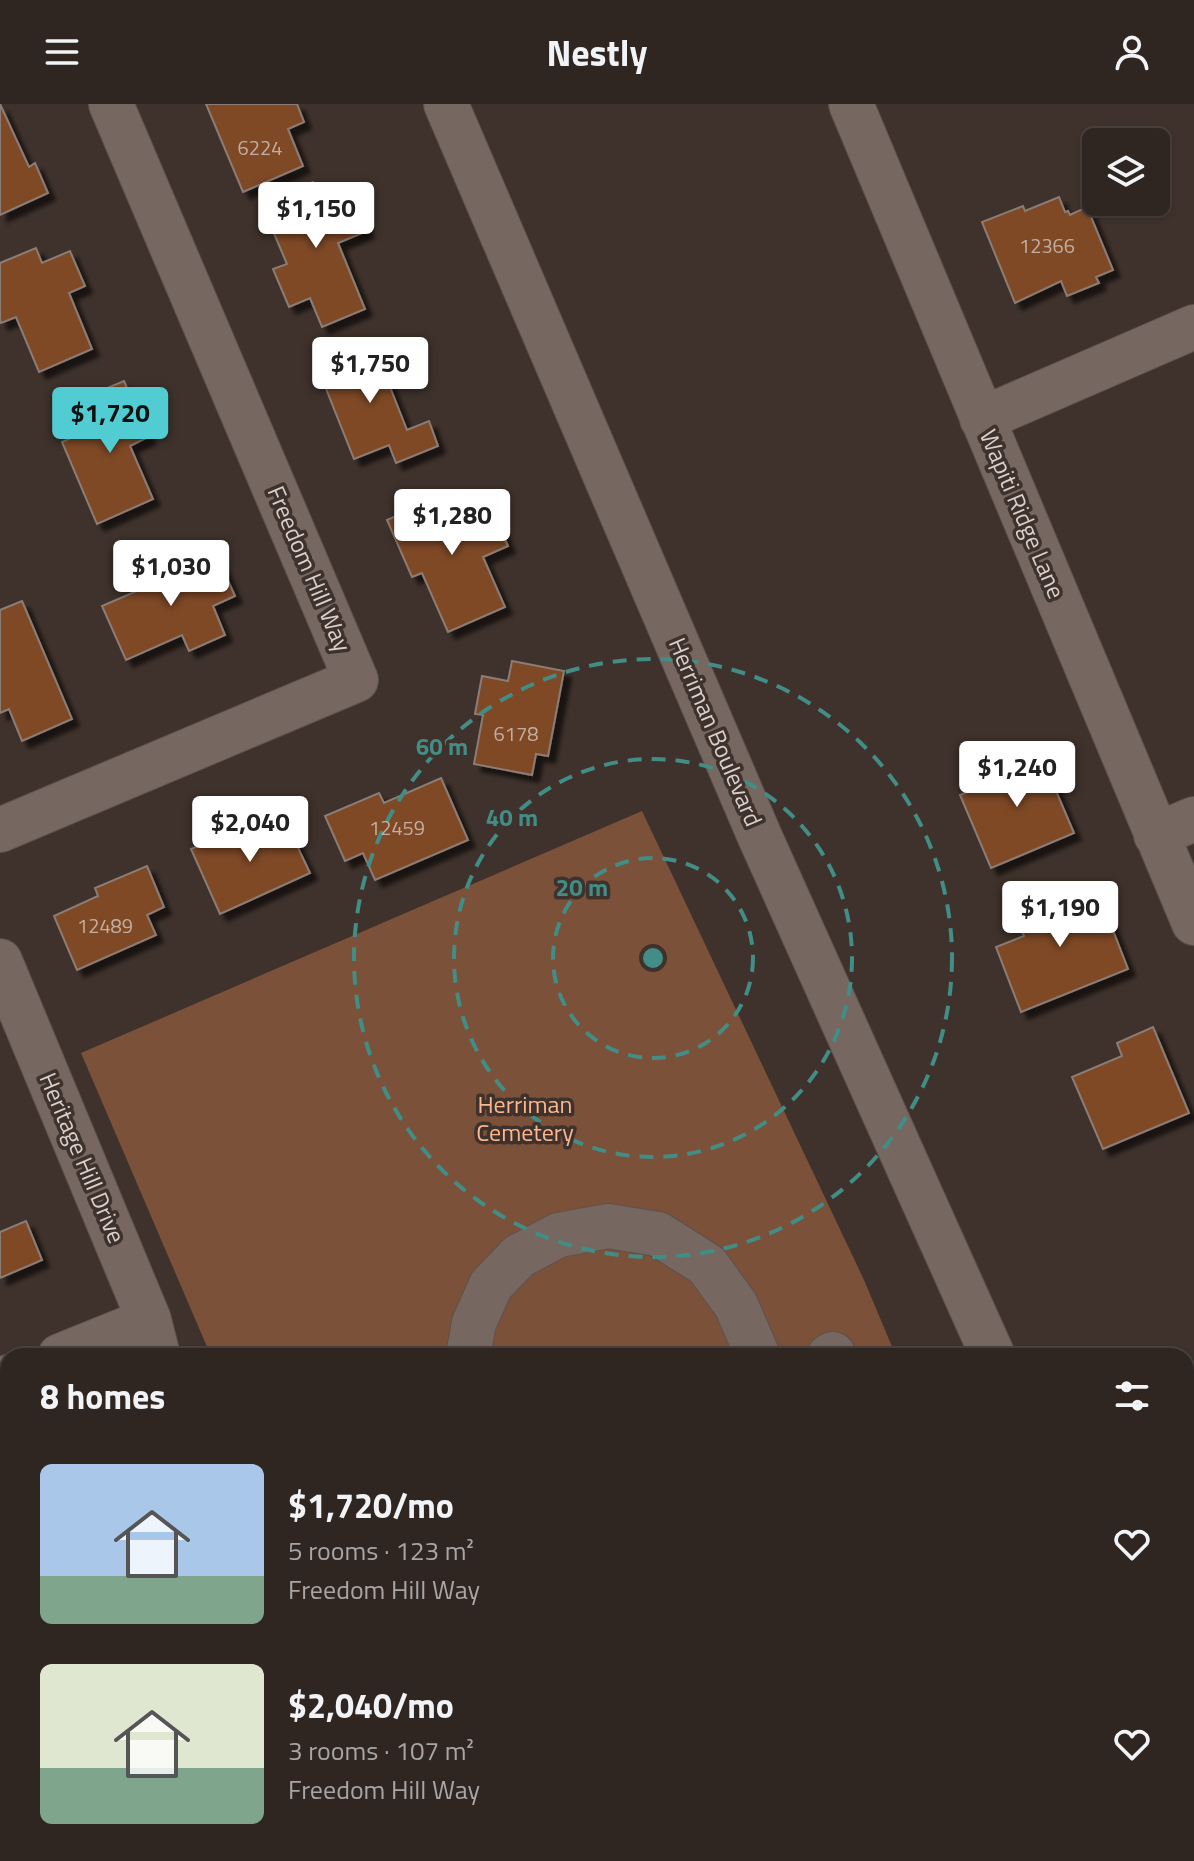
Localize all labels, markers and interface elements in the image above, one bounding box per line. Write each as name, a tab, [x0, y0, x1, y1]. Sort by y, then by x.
text: Nestly	[547, 25, 647, 80]
icon: menu	[40, 30, 84, 74]
icon: person	[1110, 30, 1154, 74]
map controls	[1082, 128, 1170, 216]
button: layers	[1082, 128, 1170, 216]
house number: 6224	[238, 132, 282, 163]
pin: $1,150	[251, 182, 381, 250]
text: $1,150	[276, 188, 356, 227]
house number: 12366	[1019, 230, 1075, 261]
pin: $1,750	[305, 337, 435, 405]
text: $1,750	[330, 343, 410, 382]
pin: $1,720	[45, 387, 175, 455]
text: $1,720	[70, 393, 150, 432]
street label: Wapiti Ridge Lane	[971, 423, 1075, 604]
street label: Freedom Hill Way	[259, 480, 361, 658]
pin: $1,280	[387, 489, 517, 557]
text: $1,280	[412, 495, 492, 534]
pin: $1,030	[106, 540, 236, 608]
text: $1,030	[131, 546, 211, 585]
street label: Herriman Boulevard	[660, 632, 772, 832]
house number: 6178	[494, 718, 538, 749]
text: 60 m	[416, 728, 468, 764]
pin: $1,240	[952, 741, 1082, 809]
text: $1,240	[977, 747, 1057, 786]
pin: $2,040	[185, 796, 315, 864]
text: 40 m	[486, 799, 538, 835]
text: $2,040	[210, 802, 290, 841]
house number: 12459	[369, 812, 425, 843]
text: 20 m	[556, 869, 608, 905]
pin: $1,190	[995, 881, 1125, 949]
text: $1,190	[1020, 887, 1100, 926]
house number: 12489	[77, 910, 133, 941]
centre of rings	[639, 944, 667, 972]
street label: Heritage Hill Drive	[31, 1067, 135, 1249]
park label: Herriman Cemetery	[476, 1086, 574, 1150]
text: 8 homes	[40, 1370, 165, 1422]
icon: filters	[1110, 1374, 1154, 1418]
text: $1,720/mo	[288, 1479, 454, 1531]
icon: home	[104, 1496, 200, 1592]
icon: heart	[1110, 1522, 1154, 1566]
text: 5 rooms · 123 m²	[288, 1531, 474, 1570]
text: Freedom Hill Way	[288, 1570, 480, 1609]
text: $2,040/mo	[288, 1679, 454, 1731]
icon: home	[104, 1696, 200, 1792]
icon: heart	[1110, 1722, 1154, 1766]
text: 3 rooms · 107 m²	[288, 1731, 474, 1770]
text: Freedom Hill Way	[288, 1770, 480, 1809]

